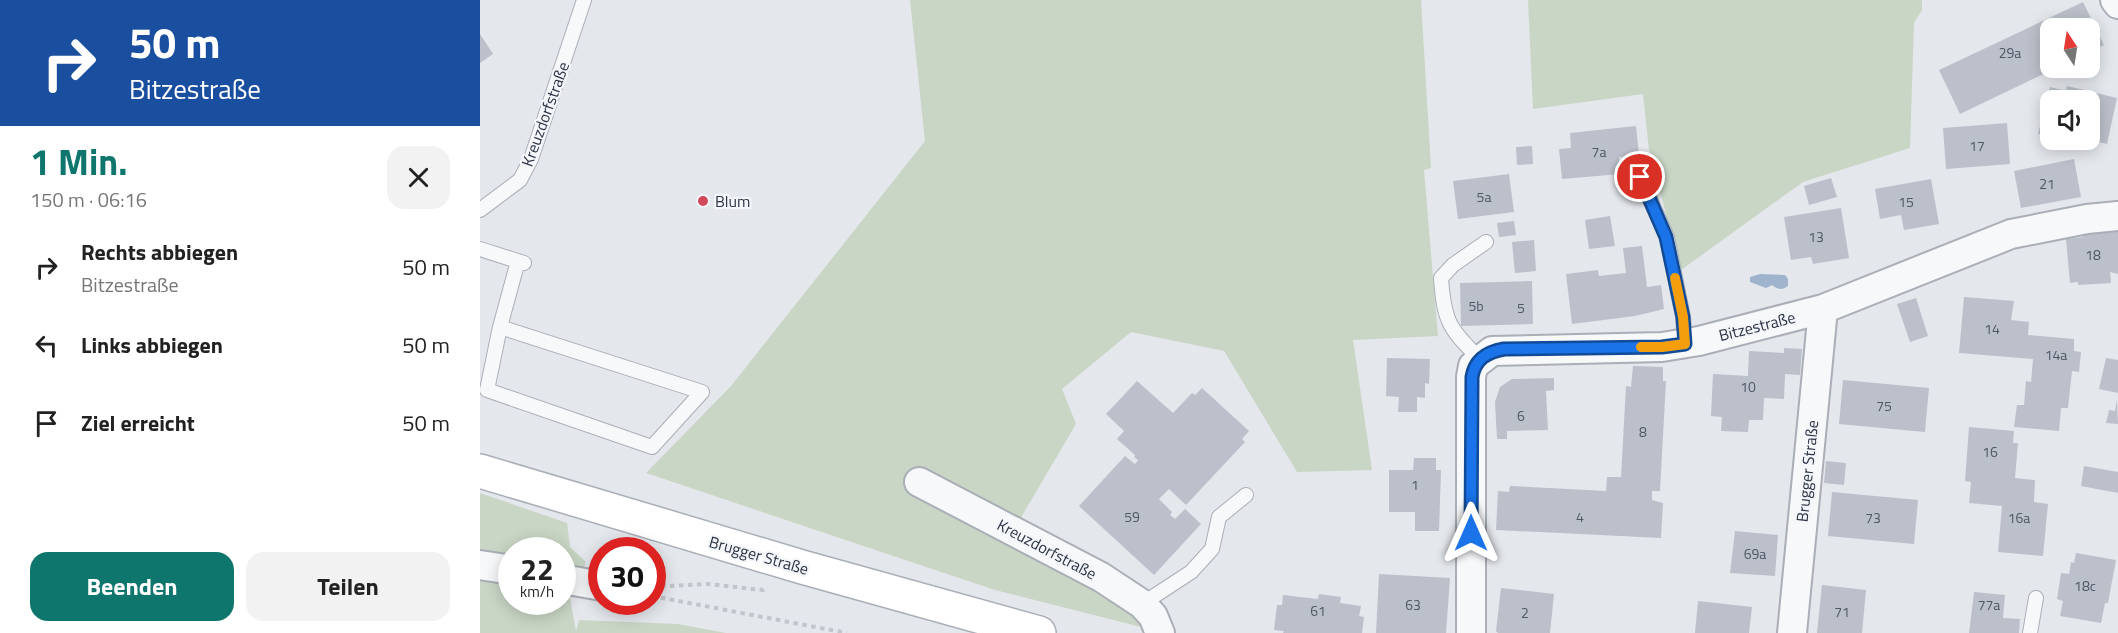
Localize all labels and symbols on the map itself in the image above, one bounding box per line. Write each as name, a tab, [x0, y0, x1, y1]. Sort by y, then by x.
north arrow	[2040, 18, 2100, 78]
house number: 29a	[1999, 42, 2021, 63]
street label: Kreuzdorfstraße	[515, 58, 575, 170]
house number: 17	[1969, 135, 1985, 156]
house number: 7a	[1592, 141, 1606, 162]
pin	[1614, 151, 1665, 202]
house number: 21	[2039, 173, 2055, 194]
house number: 5a	[1477, 186, 1491, 207]
place label: Blum	[715, 189, 750, 213]
house number: 15	[1898, 191, 1914, 212]
marker: Blum	[696, 194, 710, 208]
house number: 13	[1808, 226, 1824, 247]
house number: 18	[2085, 244, 2101, 265]
house number: 5b	[1468, 295, 1484, 316]
house number: 5	[1517, 297, 1525, 318]
street label: Bitzestraße	[1716, 305, 1798, 347]
house number: 14	[1984, 318, 2000, 339]
house number: 14a	[2045, 344, 2067, 365]
house number: 10	[1740, 376, 1756, 397]
house number: 75	[1876, 395, 1892, 416]
house number: 6	[1517, 405, 1525, 426]
street label: Brugger Straße	[1790, 419, 1824, 523]
house number: 8	[1639, 421, 1647, 442]
house number: 16	[1982, 441, 1998, 462]
house number: 1	[1411, 474, 1419, 495]
position arrow	[1439, 501, 1503, 565]
house number: 59	[1124, 506, 1140, 527]
house number: 4	[1576, 506, 1584, 527]
house number: 73	[1865, 507, 1881, 528]
house number: 16a	[2008, 507, 2030, 528]
street label: Kreuzdorfstraße	[993, 513, 1101, 585]
street label: Brugger Straße	[706, 529, 812, 581]
speed limit sign: 30	[588, 537, 666, 615]
house number: 69a	[1744, 543, 1766, 564]
house number: 18c	[2074, 575, 2096, 596]
house number: 63	[1405, 594, 1421, 615]
house number: 77a	[1978, 594, 2000, 615]
house number: 61	[1310, 600, 1326, 621]
house number: 71	[1834, 601, 1850, 622]
house number: 2	[1521, 602, 1529, 623]

